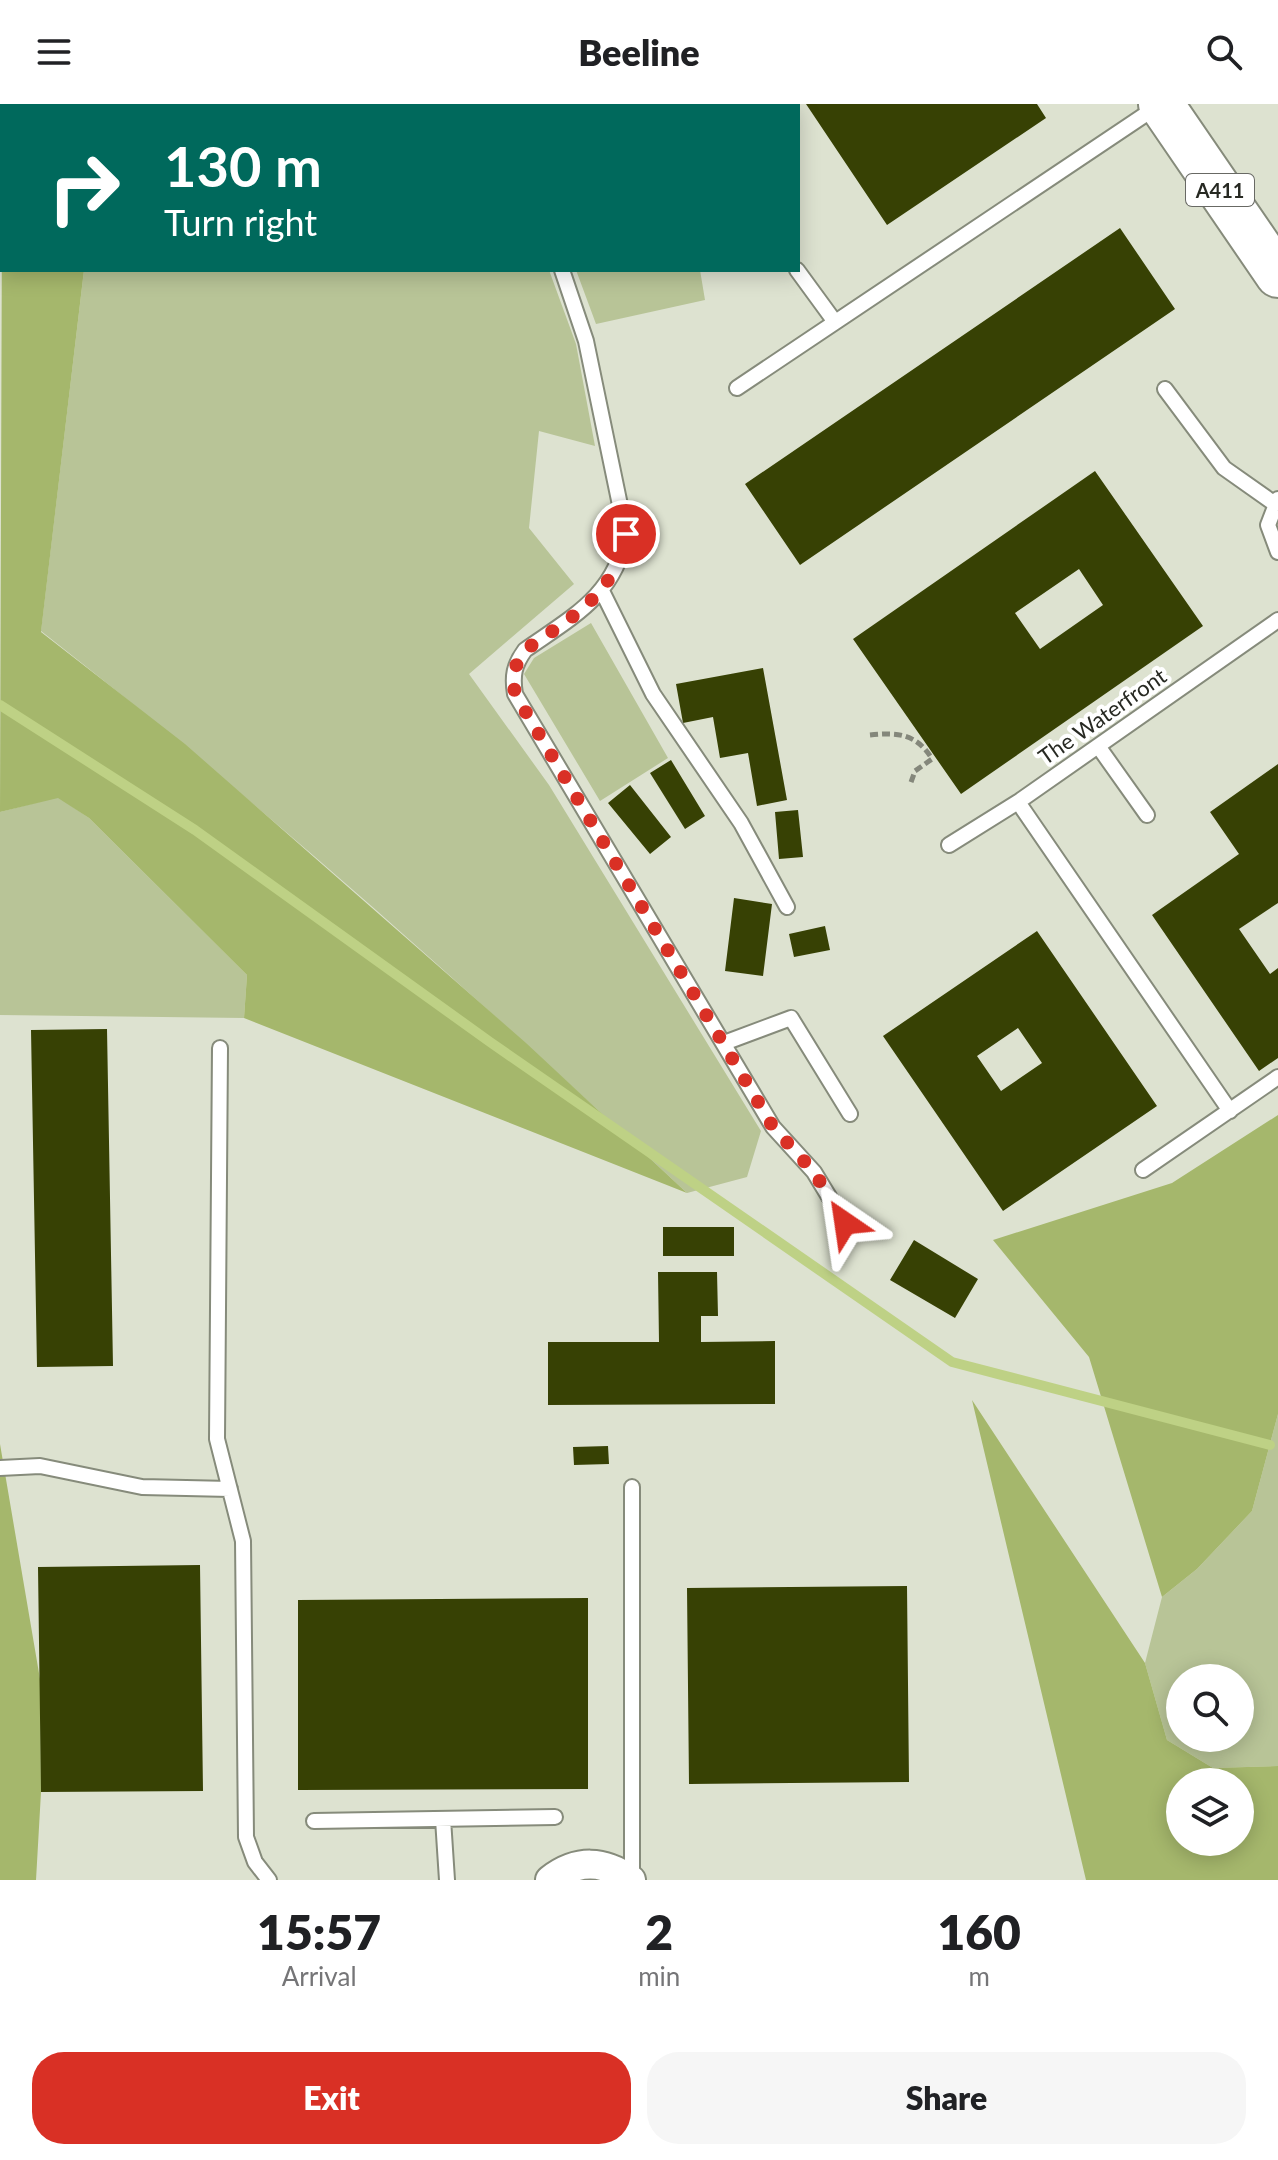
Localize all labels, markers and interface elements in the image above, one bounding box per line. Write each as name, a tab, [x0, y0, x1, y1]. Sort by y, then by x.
icon: menu	[32, 30, 76, 74]
text: Beeline	[578, 30, 700, 74]
icon: search	[1202, 30, 1246, 74]
text: 130 m	[164, 132, 322, 199]
icon: right	[32, 136, 136, 240]
road number: A411	[1186, 174, 1254, 206]
text: Turn right	[164, 200, 317, 244]
pin	[592, 500, 660, 568]
icon: arrive	[604, 512, 648, 556]
street label: The Waterfront	[1033, 662, 1171, 770]
position arrow	[803, 1181, 887, 1265]
map controls	[1166, 1664, 1254, 1856]
button: search	[1166, 1664, 1254, 1752]
button: layers	[1166, 1768, 1254, 1856]
text: 15:57	[257, 1903, 381, 1960]
text: 2	[645, 1903, 673, 1960]
text: 160	[937, 1903, 1021, 1960]
text: Arrival	[282, 1960, 357, 1992]
text: min	[638, 1960, 680, 1992]
text: m	[968, 1960, 990, 1992]
button: Exit	[32, 2052, 631, 2144]
button: Share	[647, 2052, 1246, 2144]

